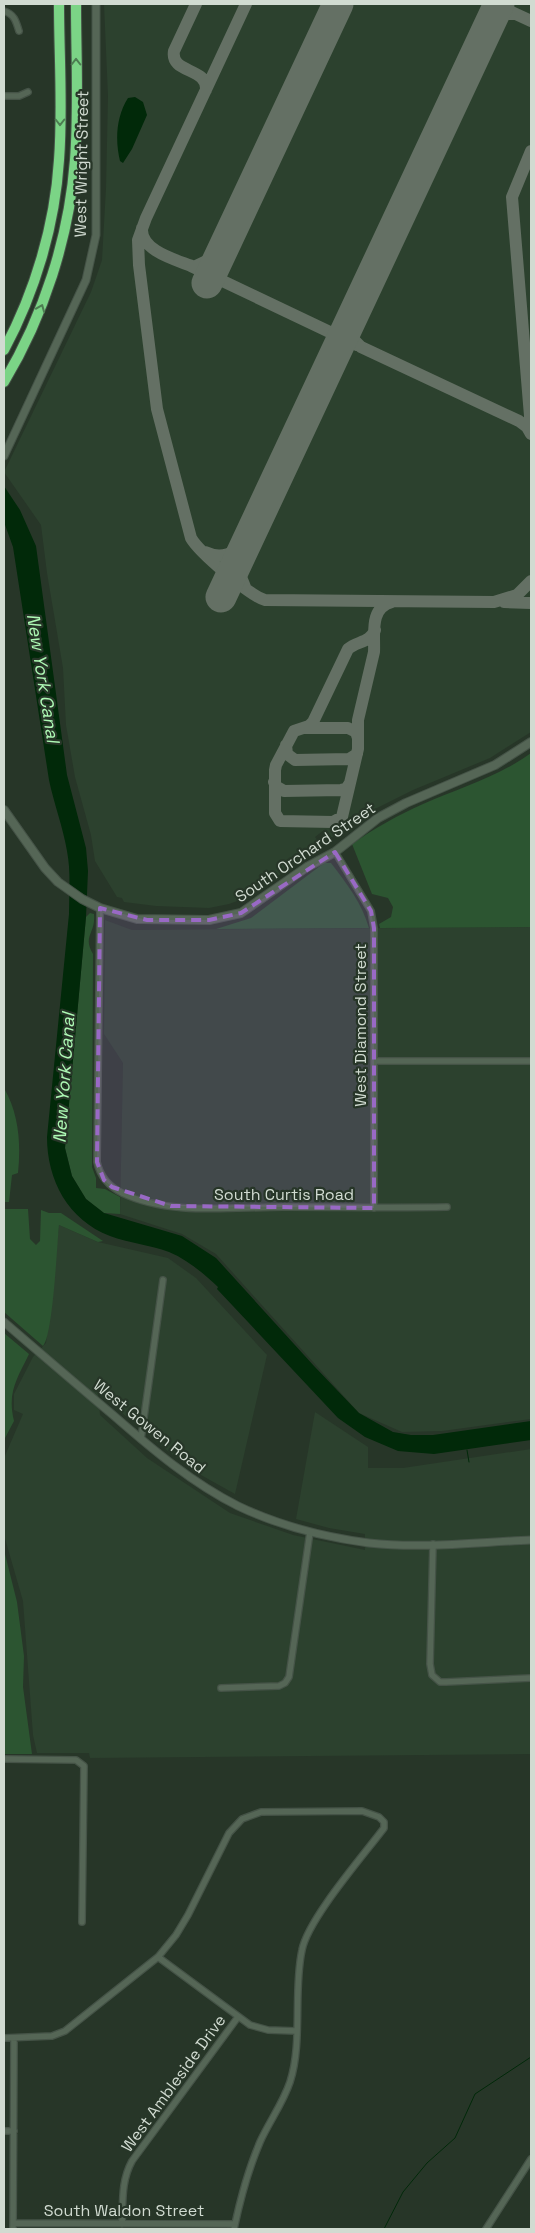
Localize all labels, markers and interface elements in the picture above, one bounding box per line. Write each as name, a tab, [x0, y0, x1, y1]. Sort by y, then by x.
one-way arrow	[71, 58, 81, 66]
street label: West Wright Street	[70, 90, 93, 238]
one-way arrow	[55, 119, 65, 127]
one-way arrow	[35, 304, 45, 312]
water label: New York Canal	[22, 612, 65, 747]
street label: South Orchard Street	[231, 798, 379, 907]
street label: West Diamond Street	[350, 943, 371, 1107]
water label: New York Canal	[47, 1009, 80, 1144]
street label: South Curtis Road	[214, 1184, 354, 1205]
street label: West Gowen Road	[89, 1375, 210, 1478]
street label: West Ambleside Drive	[116, 2010, 230, 2156]
street label: South Waldon Street	[44, 2200, 204, 2221]

